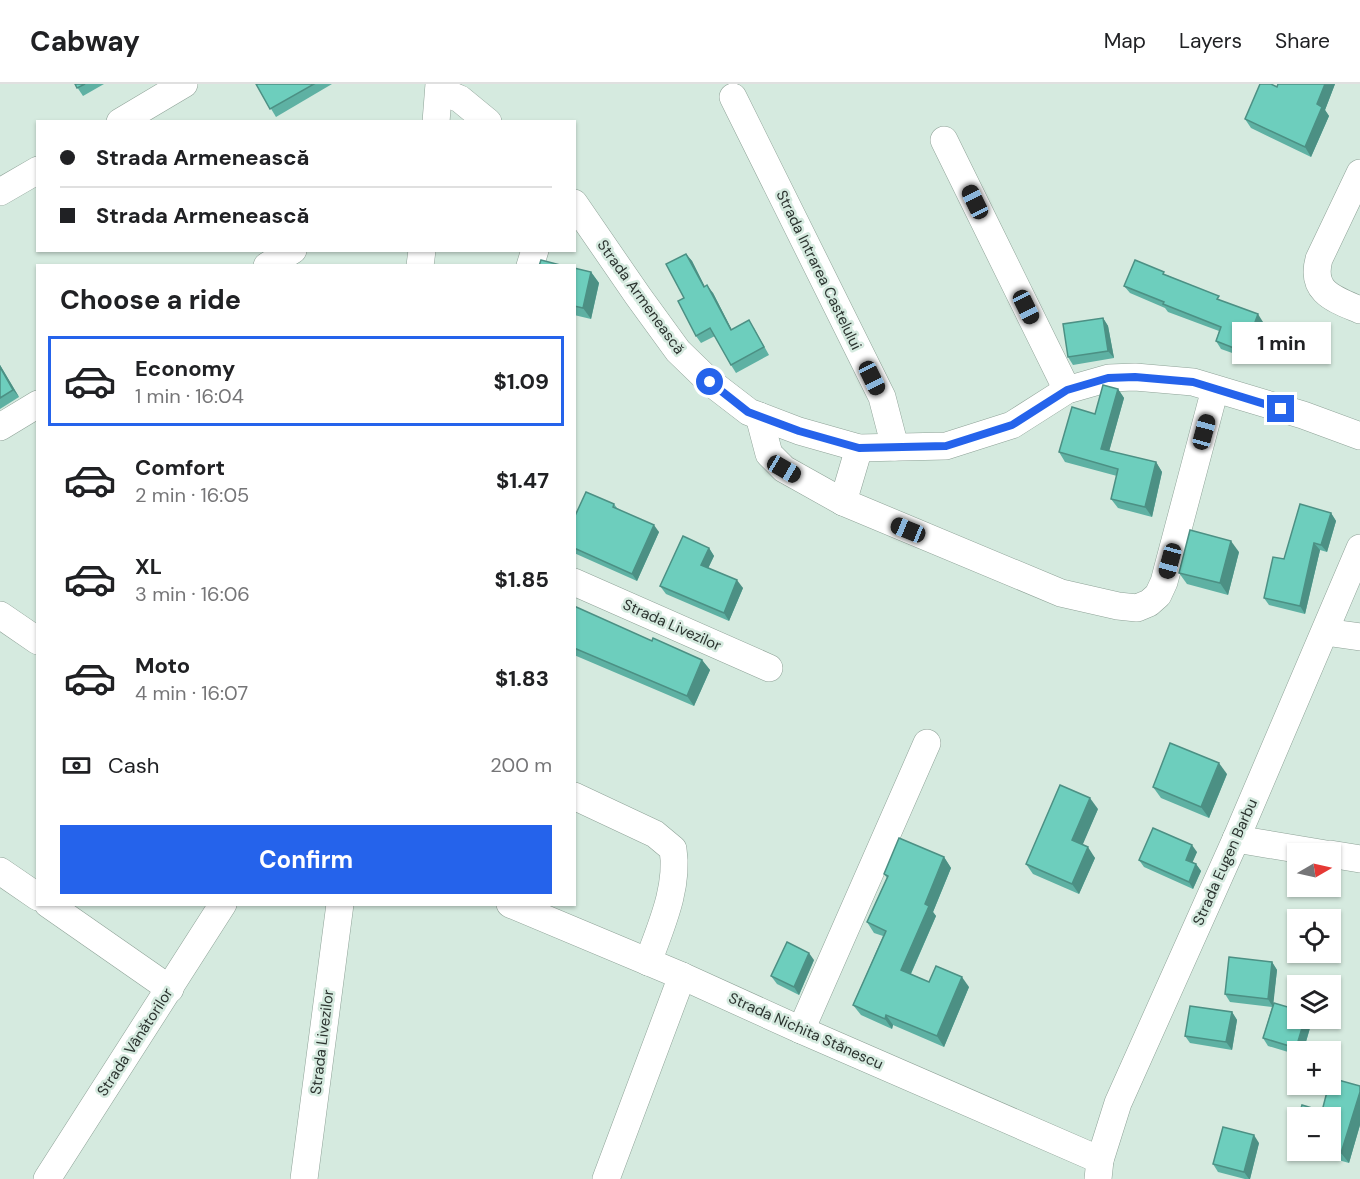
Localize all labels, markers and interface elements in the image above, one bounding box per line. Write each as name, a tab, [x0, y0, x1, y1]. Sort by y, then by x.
text: Cabway	[30, 23, 140, 60]
text: Map	[1104, 27, 1146, 55]
text: Layers	[1179, 27, 1242, 55]
text: Share	[1275, 27, 1330, 55]
text: Strada Armenească	[96, 143, 309, 172]
car	[959, 182, 991, 222]
street label: Strada Intrarea Castelului	[772, 187, 866, 353]
text: Strada Armenească	[96, 201, 309, 230]
street label: Strada Armenească	[593, 236, 689, 358]
text: Choose a ride	[60, 282, 241, 317]
car	[1010, 287, 1042, 327]
callout: 1 min	[1232, 322, 1330, 364]
text: 1 min	[1257, 330, 1306, 356]
icon: car	[63, 354, 117, 408]
text: Economy	[135, 354, 235, 383]
car	[856, 358, 888, 398]
text: $1.09	[494, 367, 549, 396]
route start	[696, 368, 723, 395]
text: 1 min · 16:04	[135, 383, 244, 409]
route end	[1267, 395, 1294, 422]
car	[1191, 412, 1217, 452]
car	[764, 452, 804, 486]
icon: car	[63, 453, 117, 507]
text: Comfort	[135, 453, 225, 482]
text: $1.47	[496, 466, 549, 495]
text: 2 min · 16:05	[135, 482, 249, 508]
car	[888, 515, 928, 545]
car	[1157, 541, 1183, 581]
icon: car	[63, 552, 117, 606]
text: XL	[135, 552, 162, 581]
text: $1.85	[495, 565, 549, 594]
text: 3 min · 16:06	[135, 581, 250, 607]
street label: Strada Livezilor	[620, 594, 725, 656]
icon: car	[63, 651, 117, 705]
text: Moto	[135, 651, 190, 680]
text: $1.83	[495, 664, 549, 693]
text: 4 min · 16:07	[135, 680, 248, 706]
icon: cash	[60, 749, 93, 782]
text: Cash	[108, 751, 159, 780]
text: 200 m	[490, 752, 552, 778]
street label: Strada Eugen Barbu	[1188, 795, 1262, 929]
button: Confirm	[60, 825, 552, 894]
north arrow	[1287, 843, 1341, 897]
map controls	[1287, 843, 1341, 1161]
button: locate	[1287, 909, 1341, 963]
button: layers	[1287, 975, 1341, 1029]
street label: Strada Vânătorilor	[92, 984, 178, 1100]
street label: Strada Livezilor	[306, 988, 338, 1096]
street label: Strada Nichita Stănescu	[726, 988, 886, 1074]
button: +	[1287, 1041, 1341, 1095]
button: −	[1287, 1107, 1341, 1161]

